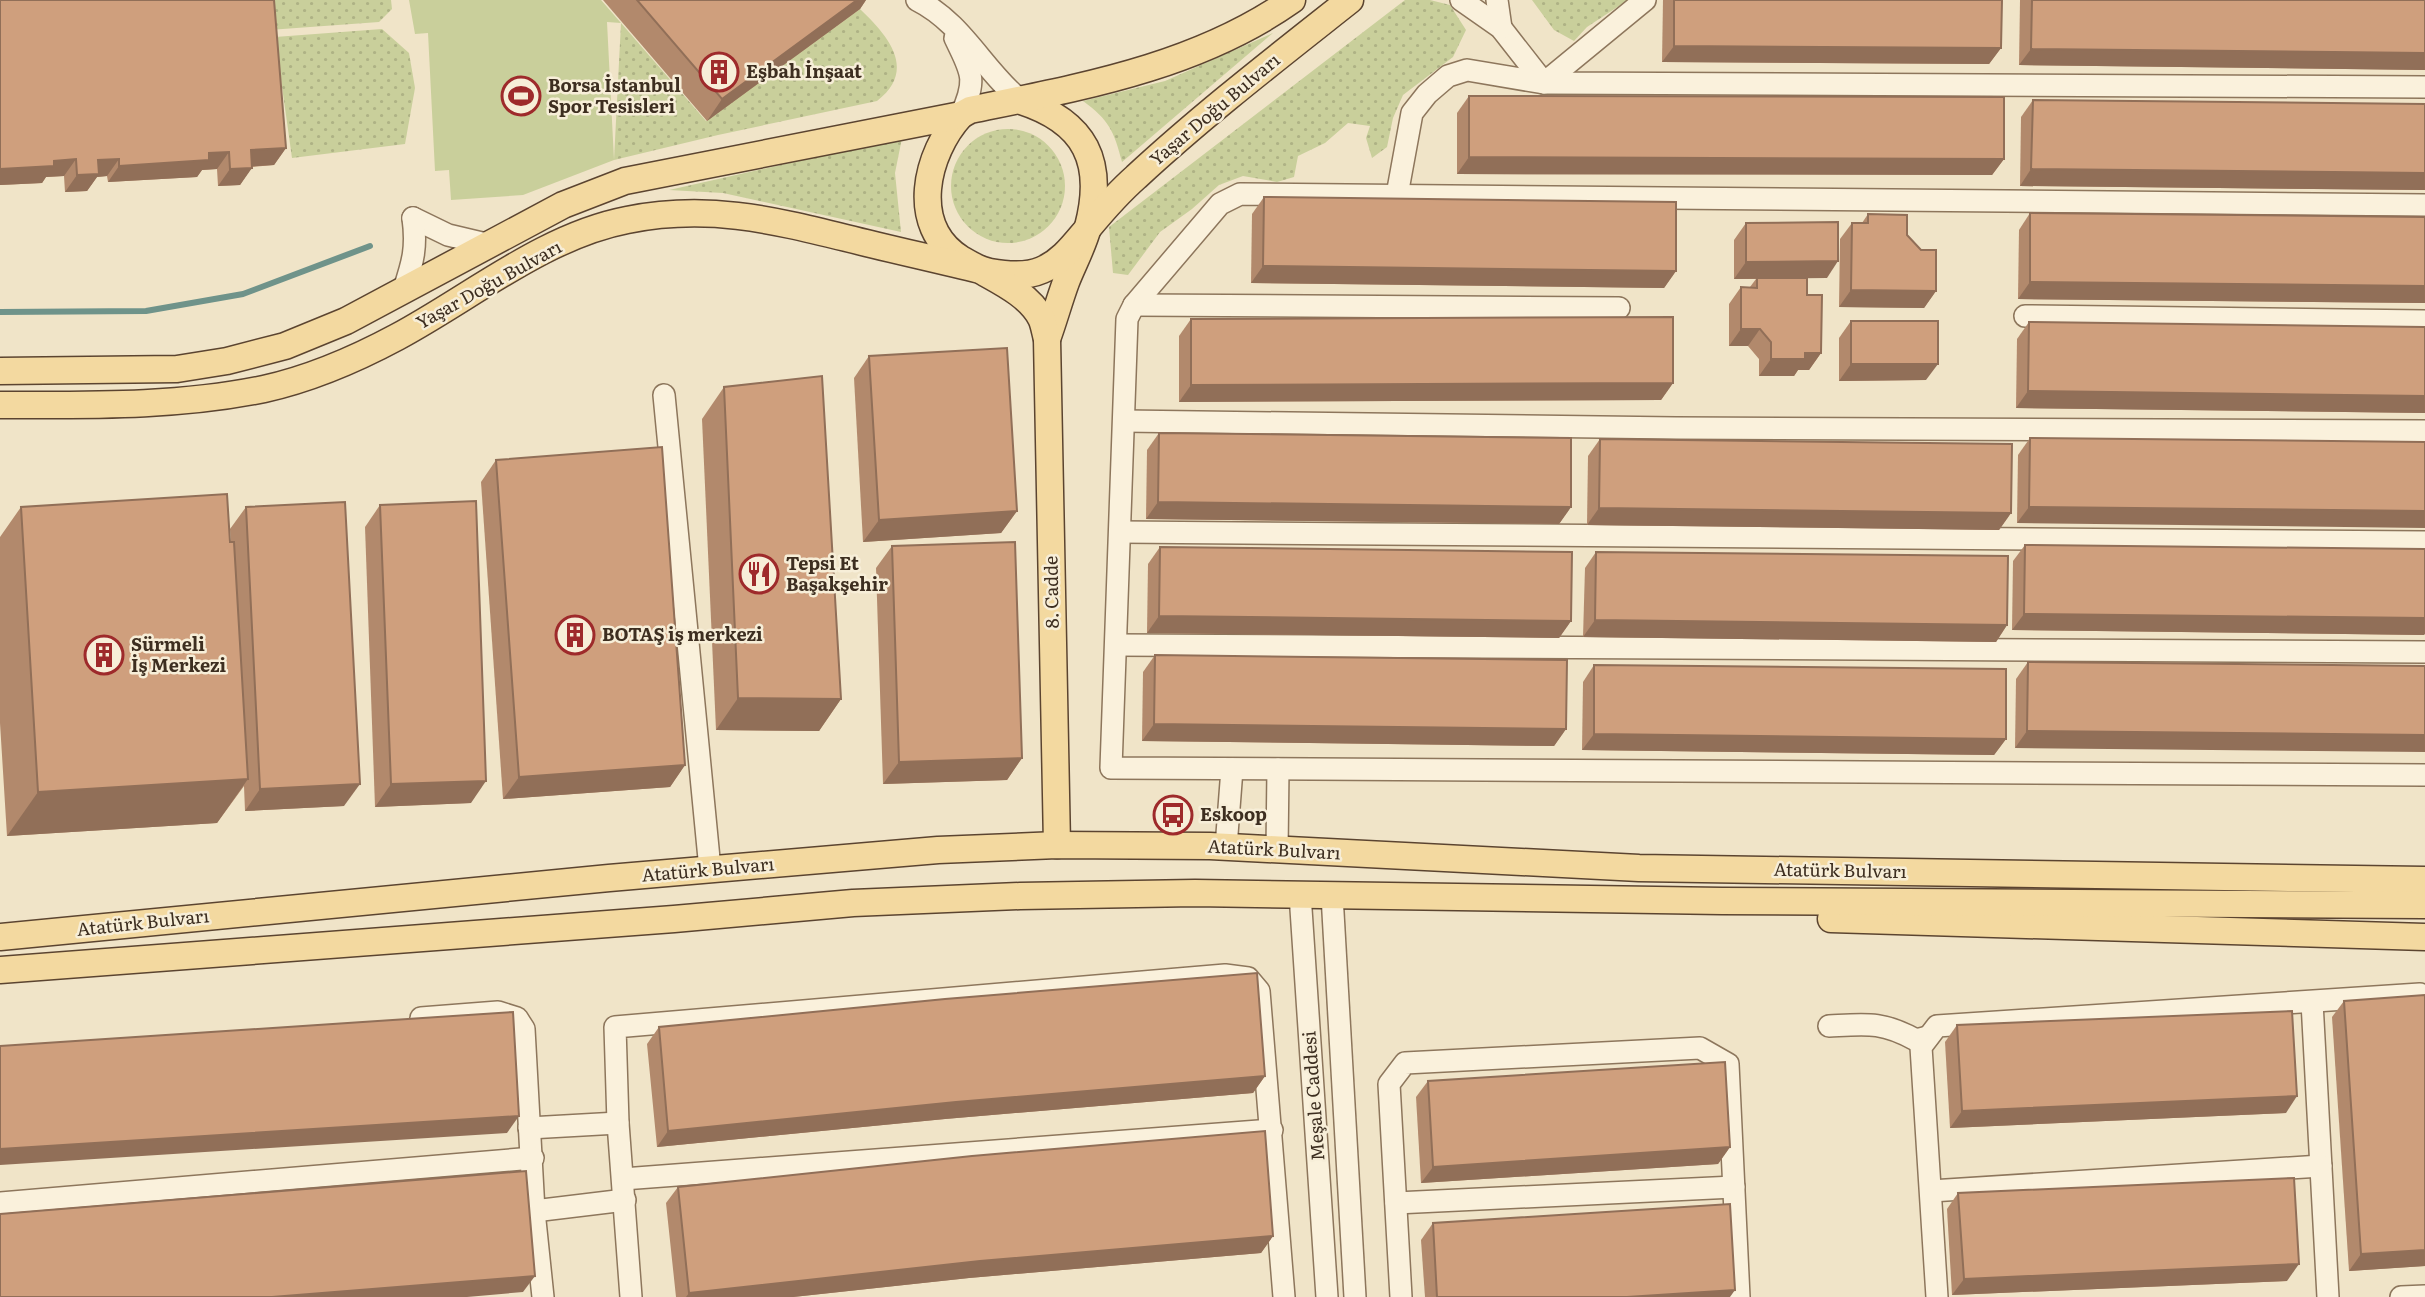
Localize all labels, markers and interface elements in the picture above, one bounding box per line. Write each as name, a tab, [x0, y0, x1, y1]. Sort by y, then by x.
street label: Yaşar Doğu Bulvarı	[1143, 46, 1285, 172]
building icon: Eşbah İnşaat	[698, 51, 740, 93]
place label: Eşbah İnşaat	[746, 57, 862, 84]
place label: Borsa İstanbul Spor Tesisleri	[548, 71, 681, 119]
sports icon: Borsa İstanbul Spor Tesisleri	[500, 75, 542, 117]
street label: Yaşar Doğu Bulvarı	[410, 232, 566, 335]
place label: Tepsi Et Başakşehir	[786, 549, 888, 597]
restaurant icon: Tepsi Et Başakşehir	[738, 553, 780, 595]
street label: 8. Cadde	[1036, 556, 1065, 629]
building icon: BOTAŞ iş merkezi	[554, 614, 596, 656]
place label: BOTAŞ iş merkezi	[602, 620, 763, 647]
place label: Sürmeli İş Merkezi	[131, 630, 227, 678]
building icon: Sürmeli İş Merkezi	[83, 634, 125, 676]
bus stop icon: Eskoop	[1152, 794, 1194, 836]
place label: Eskoop	[1200, 800, 1267, 827]
street label: Atatürk Bulvarı	[1207, 832, 1341, 865]
street label: Atatürk Bulvarı	[640, 849, 775, 888]
street label: Atatürk Bulvarı	[1773, 855, 1907, 884]
street label: Atatürk Bulvarı	[75, 901, 210, 942]
street label: Meşale Caddesi	[1294, 1030, 1331, 1162]

